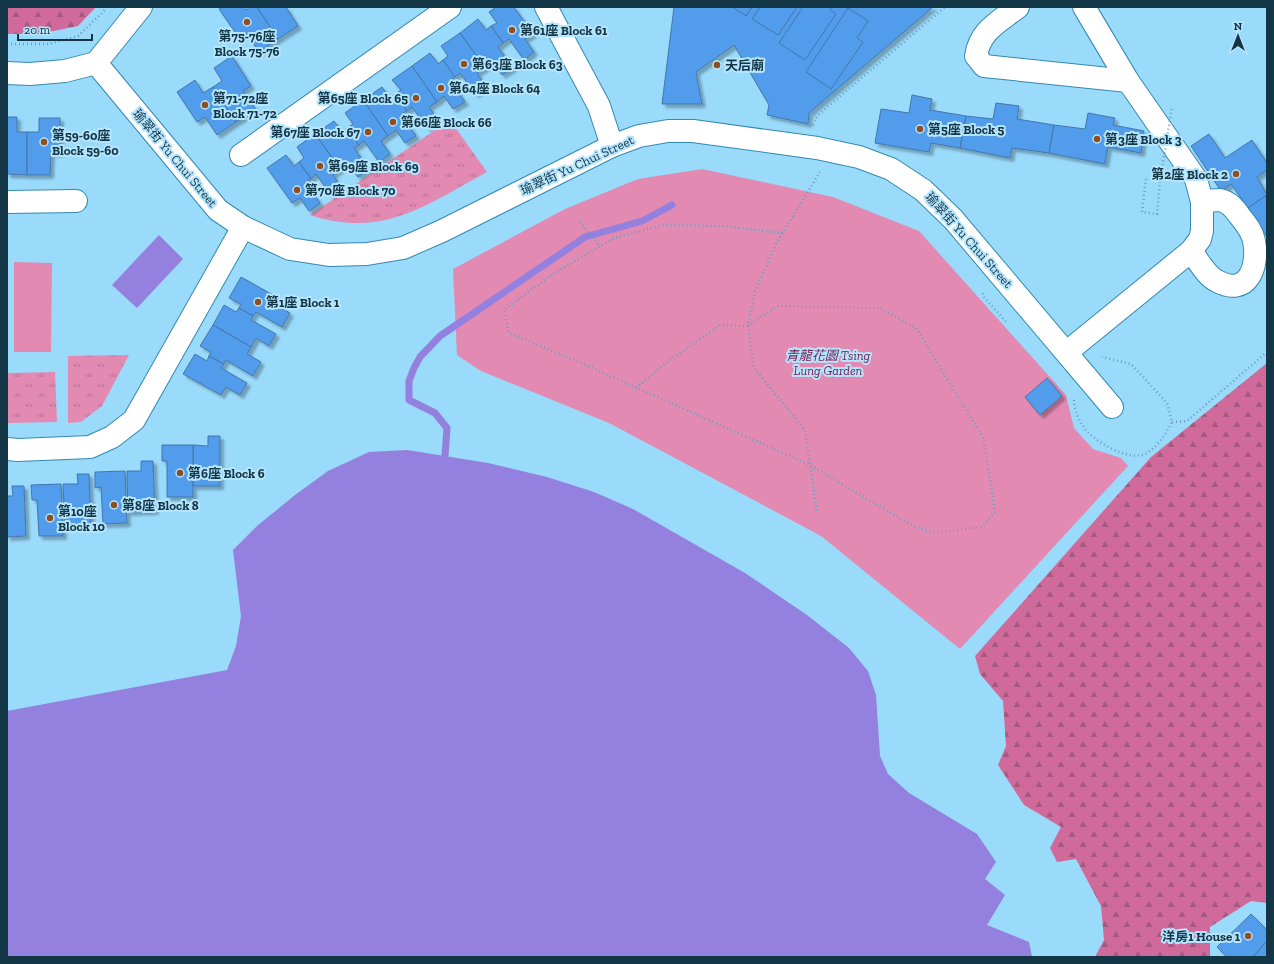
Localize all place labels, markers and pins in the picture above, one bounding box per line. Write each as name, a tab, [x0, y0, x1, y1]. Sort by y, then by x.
marker: 第75-76座 Block 75-76	[242, 17, 252, 27]
place label: 第61座 Block 61	[520, 23, 608, 38]
marker: 第61座 Block 61	[507, 25, 517, 35]
place label: 第75-76座 Block 75-76	[214, 29, 280, 59]
place label: 第63座 Block 63	[472, 57, 563, 72]
place label: 天后廟	[725, 58, 764, 73]
marker: 第63座 Block 63	[459, 59, 469, 69]
marker: 天后廟	[712, 60, 722, 70]
place label: 第64座 Block 64	[449, 81, 541, 96]
marker: 第64座 Block 64	[436, 83, 446, 93]
place label: 第71-72座 Block 71-72	[213, 91, 277, 121]
place label: 第65座 Block 65	[318, 91, 408, 106]
marker: 第65座 Block 65	[411, 93, 421, 103]
marker: 第71-72座 Block 71-72	[200, 100, 210, 110]
place label: 第66座 Block 66	[401, 115, 492, 130]
marker: 第66座 Block 66	[388, 117, 398, 127]
place label: 第5座 Block 5	[928, 122, 1005, 137]
marker: 第5座 Block 5	[915, 124, 925, 134]
place label: 第67座 Block 67	[270, 125, 361, 140]
marker: 第67座 Block 67	[363, 127, 373, 137]
place label: 第59-60座 Block 59-60	[52, 128, 119, 158]
place label: 第3座 Block 3	[1105, 132, 1182, 147]
marker: 第3座 Block 3	[1092, 134, 1102, 144]
marker: 第59-60座 Block 59-60	[39, 137, 49, 147]
place label: 第69座 Block 69	[328, 159, 419, 174]
marker: 第69座 Block 69	[315, 161, 325, 171]
place label: 第2座 Block 2	[1151, 167, 1228, 182]
marker: 第2座 Block 2	[1231, 169, 1241, 179]
place label: 第70座 Block 70	[305, 183, 396, 198]
marker: 第70座 Block 70	[292, 185, 302, 195]
place label: 第1座 Block 1	[266, 295, 340, 310]
marker: 第1座 Block 1	[253, 297, 263, 307]
place label: 第6座 Block 6	[188, 466, 265, 481]
marker: 第6座 Block 6	[175, 468, 185, 478]
place label: 第8座 Block 8	[122, 498, 199, 513]
marker: 第8座 Block 8	[109, 500, 119, 510]
place label: 第10座 Block 10	[58, 504, 106, 534]
marker: 第10座 Block 10	[45, 513, 55, 523]
place label: 洋房1 House 1	[1162, 929, 1241, 944]
marker: 洋房1 House 1	[1243, 931, 1253, 941]

